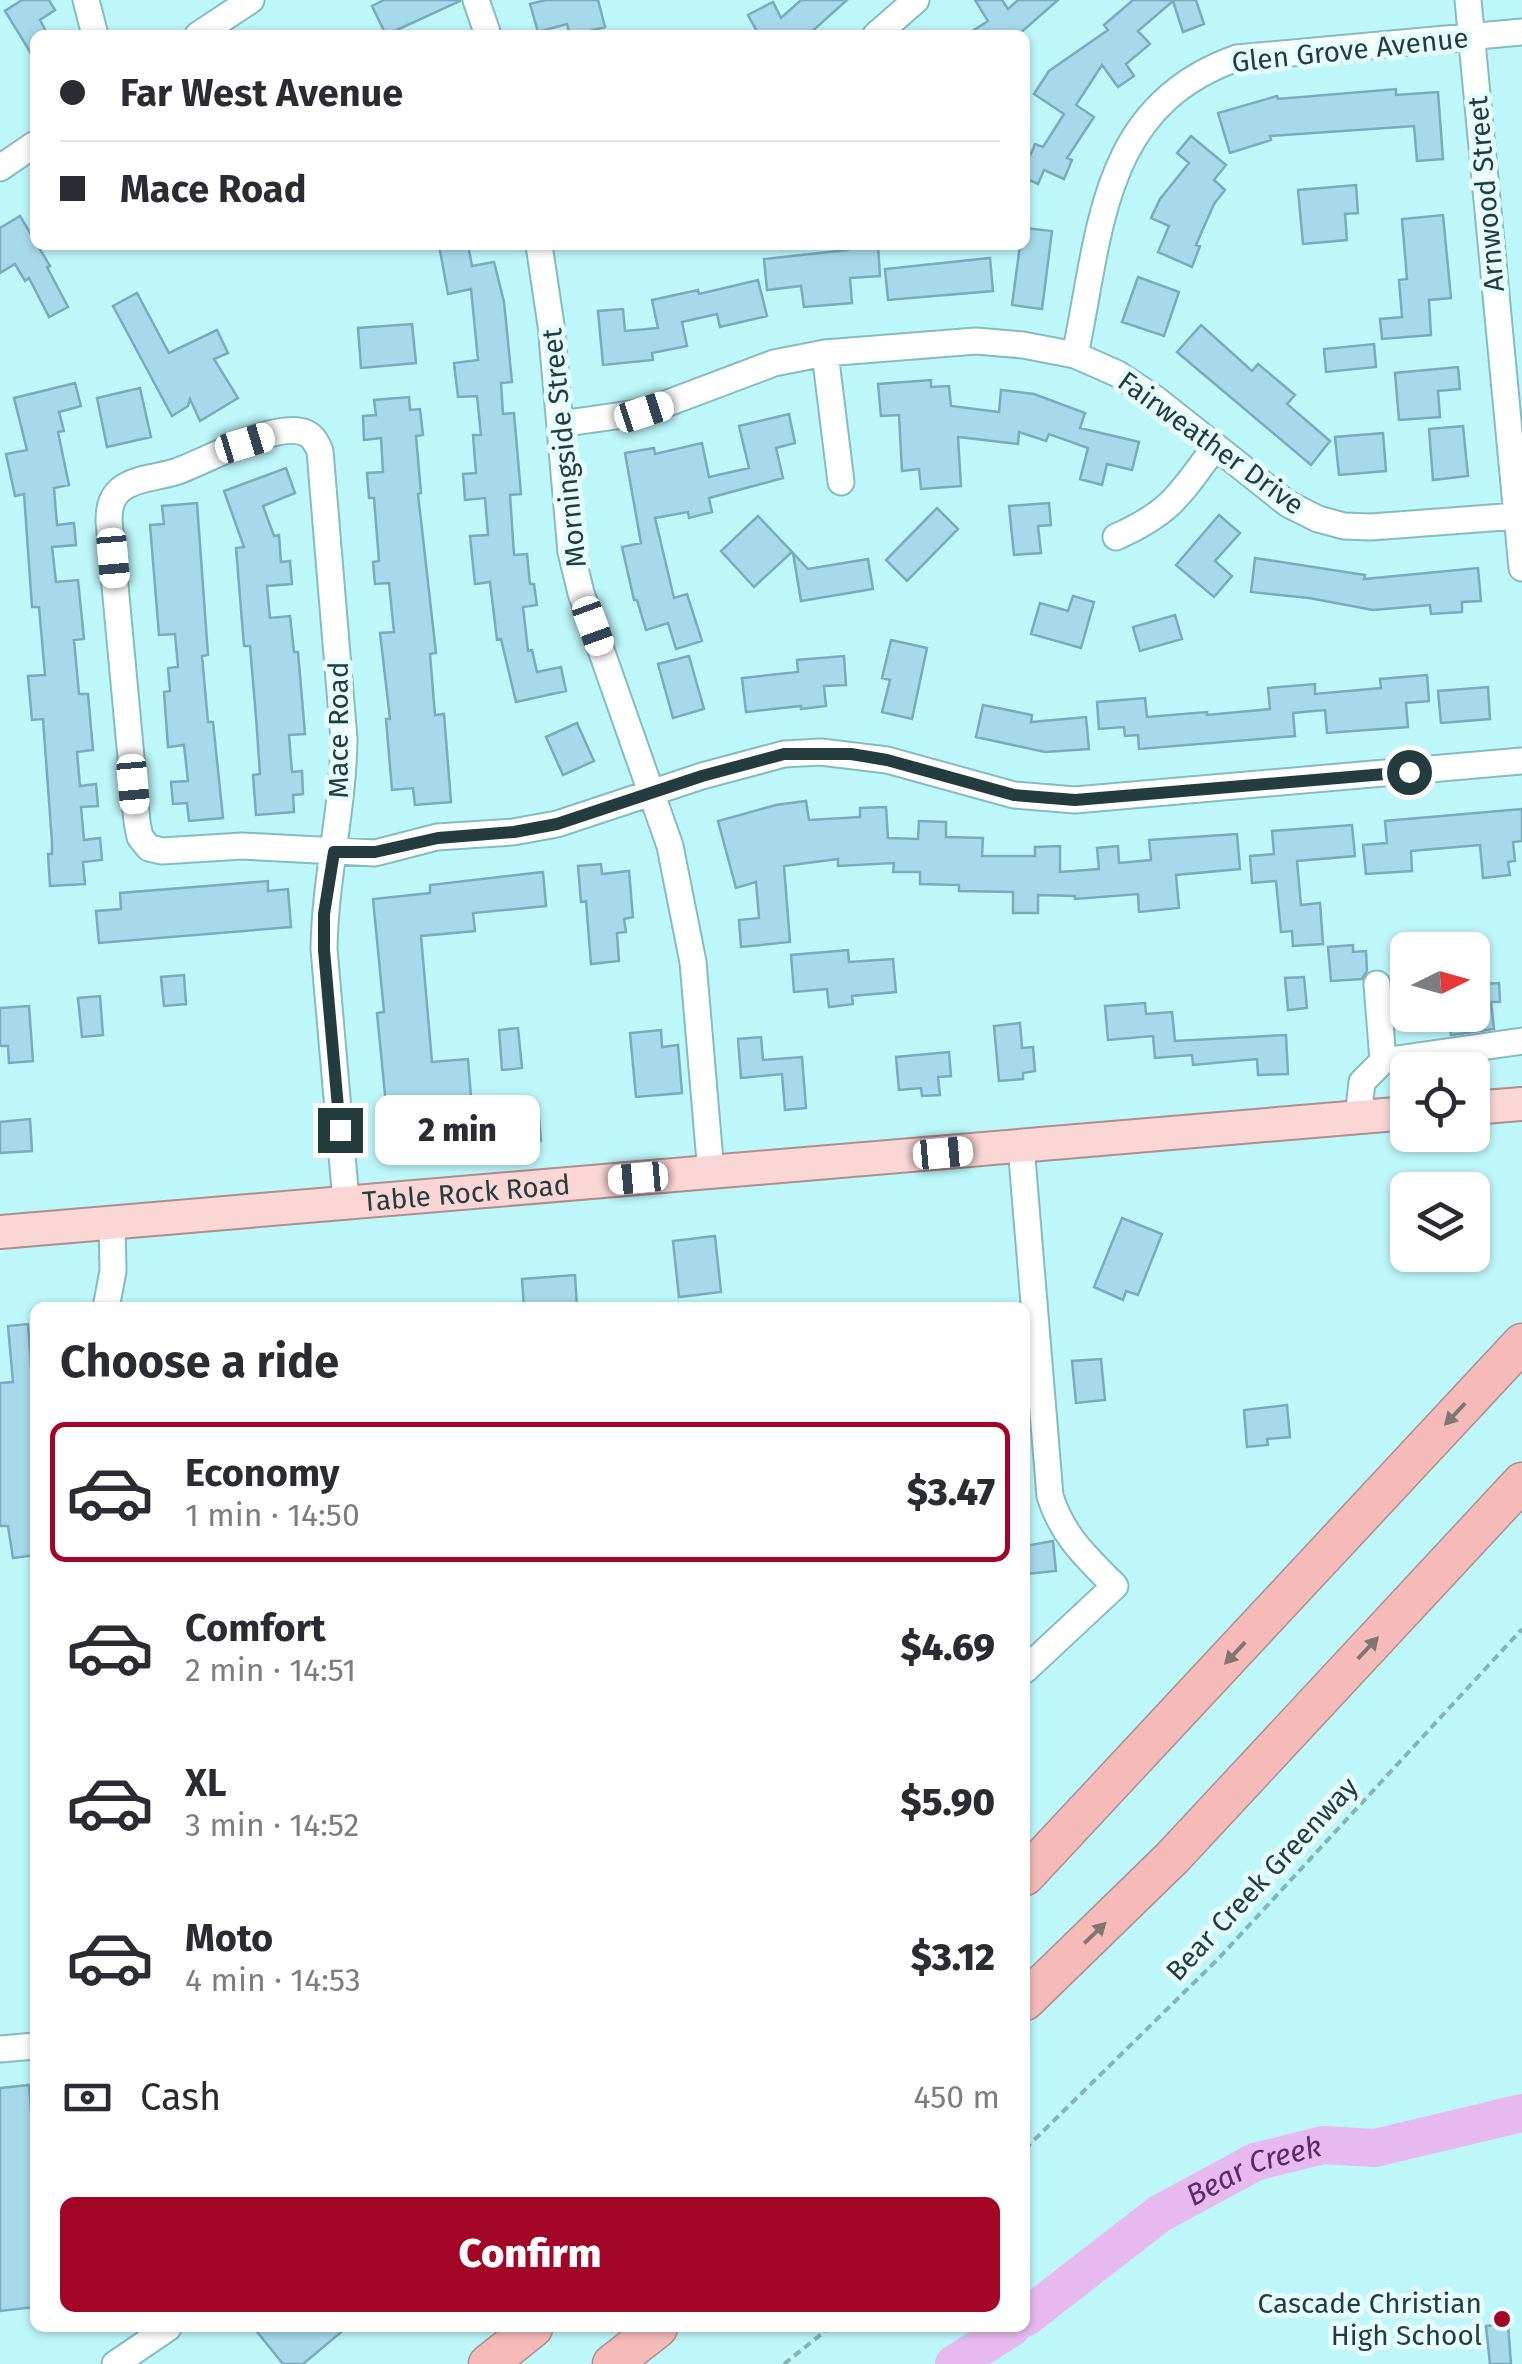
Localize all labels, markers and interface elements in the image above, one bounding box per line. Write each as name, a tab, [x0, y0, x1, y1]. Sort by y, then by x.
street label: Glen Grove Avenue	[1230, 21, 1470, 79]
text: Far West Avenue	[120, 70, 403, 116]
street label: Arnwood Street	[1461, 94, 1511, 293]
text: Mace Road	[120, 166, 306, 212]
street label: Morningside Street	[535, 326, 593, 569]
street label: Fairweather Drive	[1112, 364, 1310, 522]
car	[611, 388, 677, 436]
car	[212, 420, 278, 466]
car	[95, 527, 131, 589]
car	[569, 593, 617, 659]
street label: Mace Road	[322, 661, 355, 799]
route start	[1387, 750, 1432, 795]
car	[115, 753, 151, 815]
north arrow	[1390, 932, 1490, 1032]
map controls	[1390, 932, 1490, 1272]
button: locate	[1390, 1052, 1490, 1152]
callout: 2 min	[375, 1095, 540, 1165]
route end	[318, 1108, 363, 1153]
text: 2 min	[418, 1111, 497, 1149]
car	[912, 1135, 974, 1171]
car	[607, 1160, 669, 1196]
street label: Table Rock Road	[361, 1167, 572, 1218]
button: layers	[1390, 1172, 1490, 1272]
text: Choose a ride	[60, 1335, 339, 1389]
one-way arrow	[1444, 1402, 1467, 1426]
icon: car	[65, 1447, 155, 1537]
text: Economy	[185, 1450, 340, 1496]
text: $3.47	[907, 1469, 995, 1515]
text: 1 min · 14:50	[185, 1496, 360, 1534]
icon: car	[65, 1602, 155, 1692]
text: Comfort	[185, 1605, 326, 1651]
text: $4.69	[900, 1624, 995, 1670]
one-way arrow	[1356, 1636, 1379, 1660]
one-way arrow	[1224, 1641, 1247, 1665]
text: 2 min · 14:51	[185, 1651, 356, 1689]
icon: car	[65, 1757, 155, 1847]
text: XL	[185, 1760, 227, 1806]
street label: Bear Creek Greenway	[1159, 1770, 1365, 1987]
text: $5.90	[901, 1779, 995, 1825]
text: 3 min · 14:52	[185, 1806, 359, 1844]
icon: car	[65, 1912, 155, 2002]
text: Moto	[185, 1915, 273, 1961]
one-way arrow	[1082, 1922, 1106, 1945]
text: $3.12	[911, 1934, 995, 1980]
text: 4 min · 14:53	[185, 1961, 361, 1999]
icon: cash	[60, 2070, 115, 2125]
text: Cash	[140, 2074, 221, 2120]
text: 450 m	[914, 2078, 1000, 2116]
water label: Bear Creek	[1180, 2128, 1325, 2214]
button: Confirm	[60, 2197, 1000, 2312]
place label: Cascade Christian High School	[1258, 2287, 1482, 2352]
marker: Cascade Christian High School	[1491, 2308, 1513, 2330]

